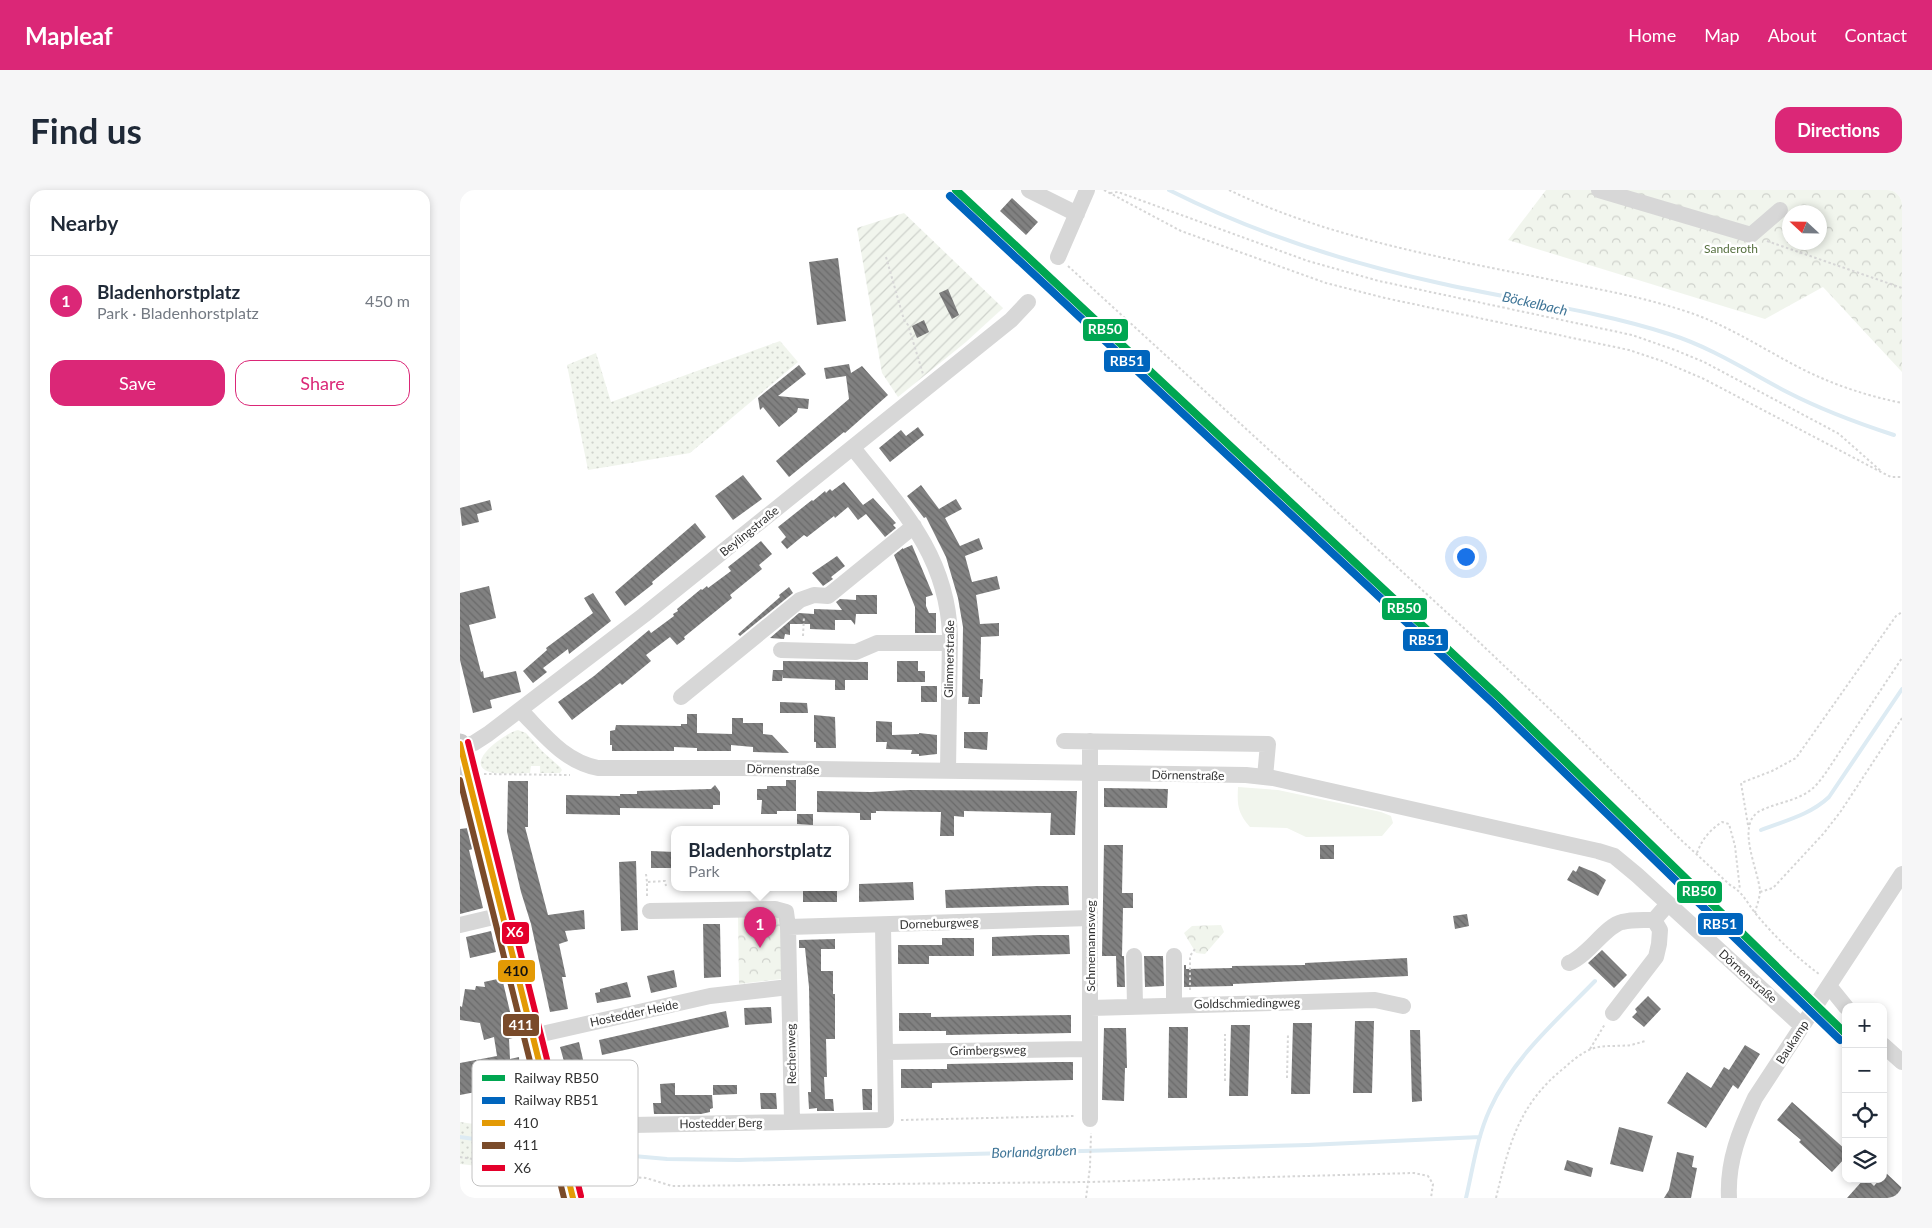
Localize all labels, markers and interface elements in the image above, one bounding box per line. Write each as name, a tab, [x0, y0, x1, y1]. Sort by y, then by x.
text: Mapleaf	[25, 21, 113, 50]
text: Home	[1628, 24, 1676, 46]
text: Map	[1704, 24, 1740, 46]
text: About	[1768, 24, 1817, 46]
text: Contact	[1845, 24, 1907, 46]
button: Directions	[1775, 107, 1902, 153]
text: Find us	[30, 109, 142, 151]
north arrow	[1782, 205, 1827, 250]
text: Nearby	[50, 210, 118, 235]
park label: Sanderoth	[1704, 241, 1758, 256]
text: Bladenhorstplatz	[97, 280, 240, 303]
water label: Böckelbach	[1501, 287, 1569, 319]
text: 1	[61, 291, 71, 310]
text: 450 m	[365, 291, 410, 310]
text: Park · Bladenhorstplatz	[97, 303, 259, 322]
line badge: RB50	[1082, 318, 1129, 342]
text: RB50	[1088, 320, 1122, 337]
line badge: RB51	[1103, 349, 1151, 373]
text: RB51	[1110, 352, 1144, 369]
button: Save	[50, 360, 225, 406]
button: Share	[235, 360, 410, 406]
street label: Beylingstraße	[716, 503, 782, 559]
your location	[1453, 544, 1479, 570]
line badge: RB50	[1381, 597, 1428, 621]
text: RB50	[1387, 599, 1421, 616]
street label: Glimmerstraße	[941, 620, 957, 698]
line badge: RB51	[1402, 628, 1449, 652]
text: RB51	[1409, 631, 1443, 648]
street label: Dörnenstraße	[746, 761, 820, 777]
street label: Dörnenstraße	[1151, 767, 1225, 783]
popup	[671, 826, 849, 891]
text: Bladenhorstplatz	[688, 838, 832, 861]
text: Park	[688, 861, 720, 880]
line badge: RB50	[1676, 880, 1723, 904]
text: RB50	[1682, 882, 1716, 899]
street label: Schmemannsweg	[1083, 900, 1098, 992]
pin: 1	[744, 907, 776, 948]
line badge: RB51	[1697, 912, 1744, 936]
street label: Dorneburgweg	[899, 914, 979, 932]
text: RB51	[1703, 915, 1737, 932]
line badge: X6	[501, 921, 530, 945]
text: X6	[506, 923, 524, 940]
street label: Dörnenstraße	[1716, 946, 1780, 1006]
line badge: 410	[497, 959, 536, 983]
text: 410	[504, 962, 528, 979]
street label: Goldschmiedingweg	[1194, 995, 1300, 1011]
street label: Hostedder Heide	[589, 996, 679, 1030]
map controls	[1842, 1003, 1887, 1183]
button: +	[1842, 1003, 1887, 1048]
line badge: 411	[502, 1013, 540, 1037]
text: 411	[509, 1016, 533, 1033]
street label: Baukamp	[1772, 1017, 1812, 1067]
street label: Rechenweg	[783, 1023, 799, 1085]
street label: Grimbergsweg	[950, 1042, 1026, 1058]
button: −	[1842, 1048, 1887, 1093]
legend	[472, 1060, 638, 1186]
text: Railway RB50	[514, 1069, 599, 1086]
text: Railway RB51	[514, 1091, 599, 1108]
button: locate	[1842, 1093, 1887, 1138]
text: 410	[514, 1114, 538, 1131]
street label: Hostedder Berg	[679, 1115, 763, 1131]
text: 411	[514, 1136, 538, 1153]
button: layers	[1842, 1138, 1887, 1183]
water label: Borlandgraben	[991, 1141, 1077, 1161]
text: X6	[514, 1159, 531, 1176]

